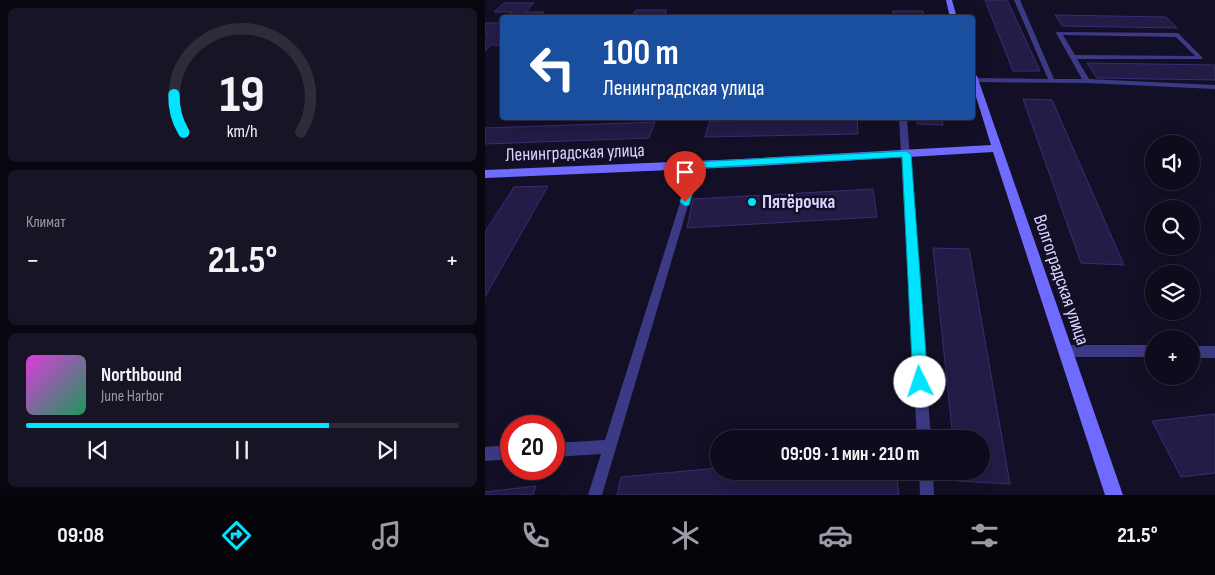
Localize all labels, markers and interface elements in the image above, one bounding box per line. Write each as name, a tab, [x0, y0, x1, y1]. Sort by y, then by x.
text: 100 m	[603, 32, 679, 75]
icon: left	[520, 35, 585, 100]
text: 19	[220, 64, 265, 127]
text: Ленинградская улица	[603, 75, 764, 102]
text: km/h	[227, 121, 258, 142]
map controls	[1145, 135, 1200, 385]
button: sound	[1145, 135, 1200, 190]
street label: Ленинградская улица	[505, 139, 645, 167]
pin	[664, 151, 706, 202]
icon: arrive	[671, 158, 699, 186]
place label: Пятёрочка	[762, 191, 835, 214]
marker: Пятёрочка	[746, 196, 758, 208]
button: search	[1145, 200, 1200, 255]
street label: Волгоградская улица	[1028, 212, 1094, 348]
text: Климат	[26, 213, 66, 232]
text: 21.5°	[208, 238, 277, 283]
text: −	[26, 244, 40, 277]
text: +	[445, 244, 459, 277]
button: layers	[1145, 265, 1200, 320]
button: +	[1145, 330, 1200, 385]
position arrow	[893, 355, 945, 407]
text: Northbound	[101, 364, 182, 387]
text: June Harbor	[101, 387, 164, 406]
speed limit sign: 20	[500, 415, 565, 480]
icon: previous	[84, 436, 112, 464]
icon: pause	[228, 436, 256, 464]
icon: next	[373, 436, 401, 464]
text: 09:09 · 1 мин · 210 m	[781, 443, 919, 466]
icon: directions	[219, 518, 254, 553]
icon: music	[369, 518, 404, 553]
icon: phone	[518, 518, 553, 553]
icon: climate	[668, 518, 703, 553]
icon: car	[818, 518, 853, 553]
icon: filters	[967, 518, 1002, 553]
text: 09:08	[57, 522, 104, 549]
text: 21.5°	[1117, 522, 1158, 549]

